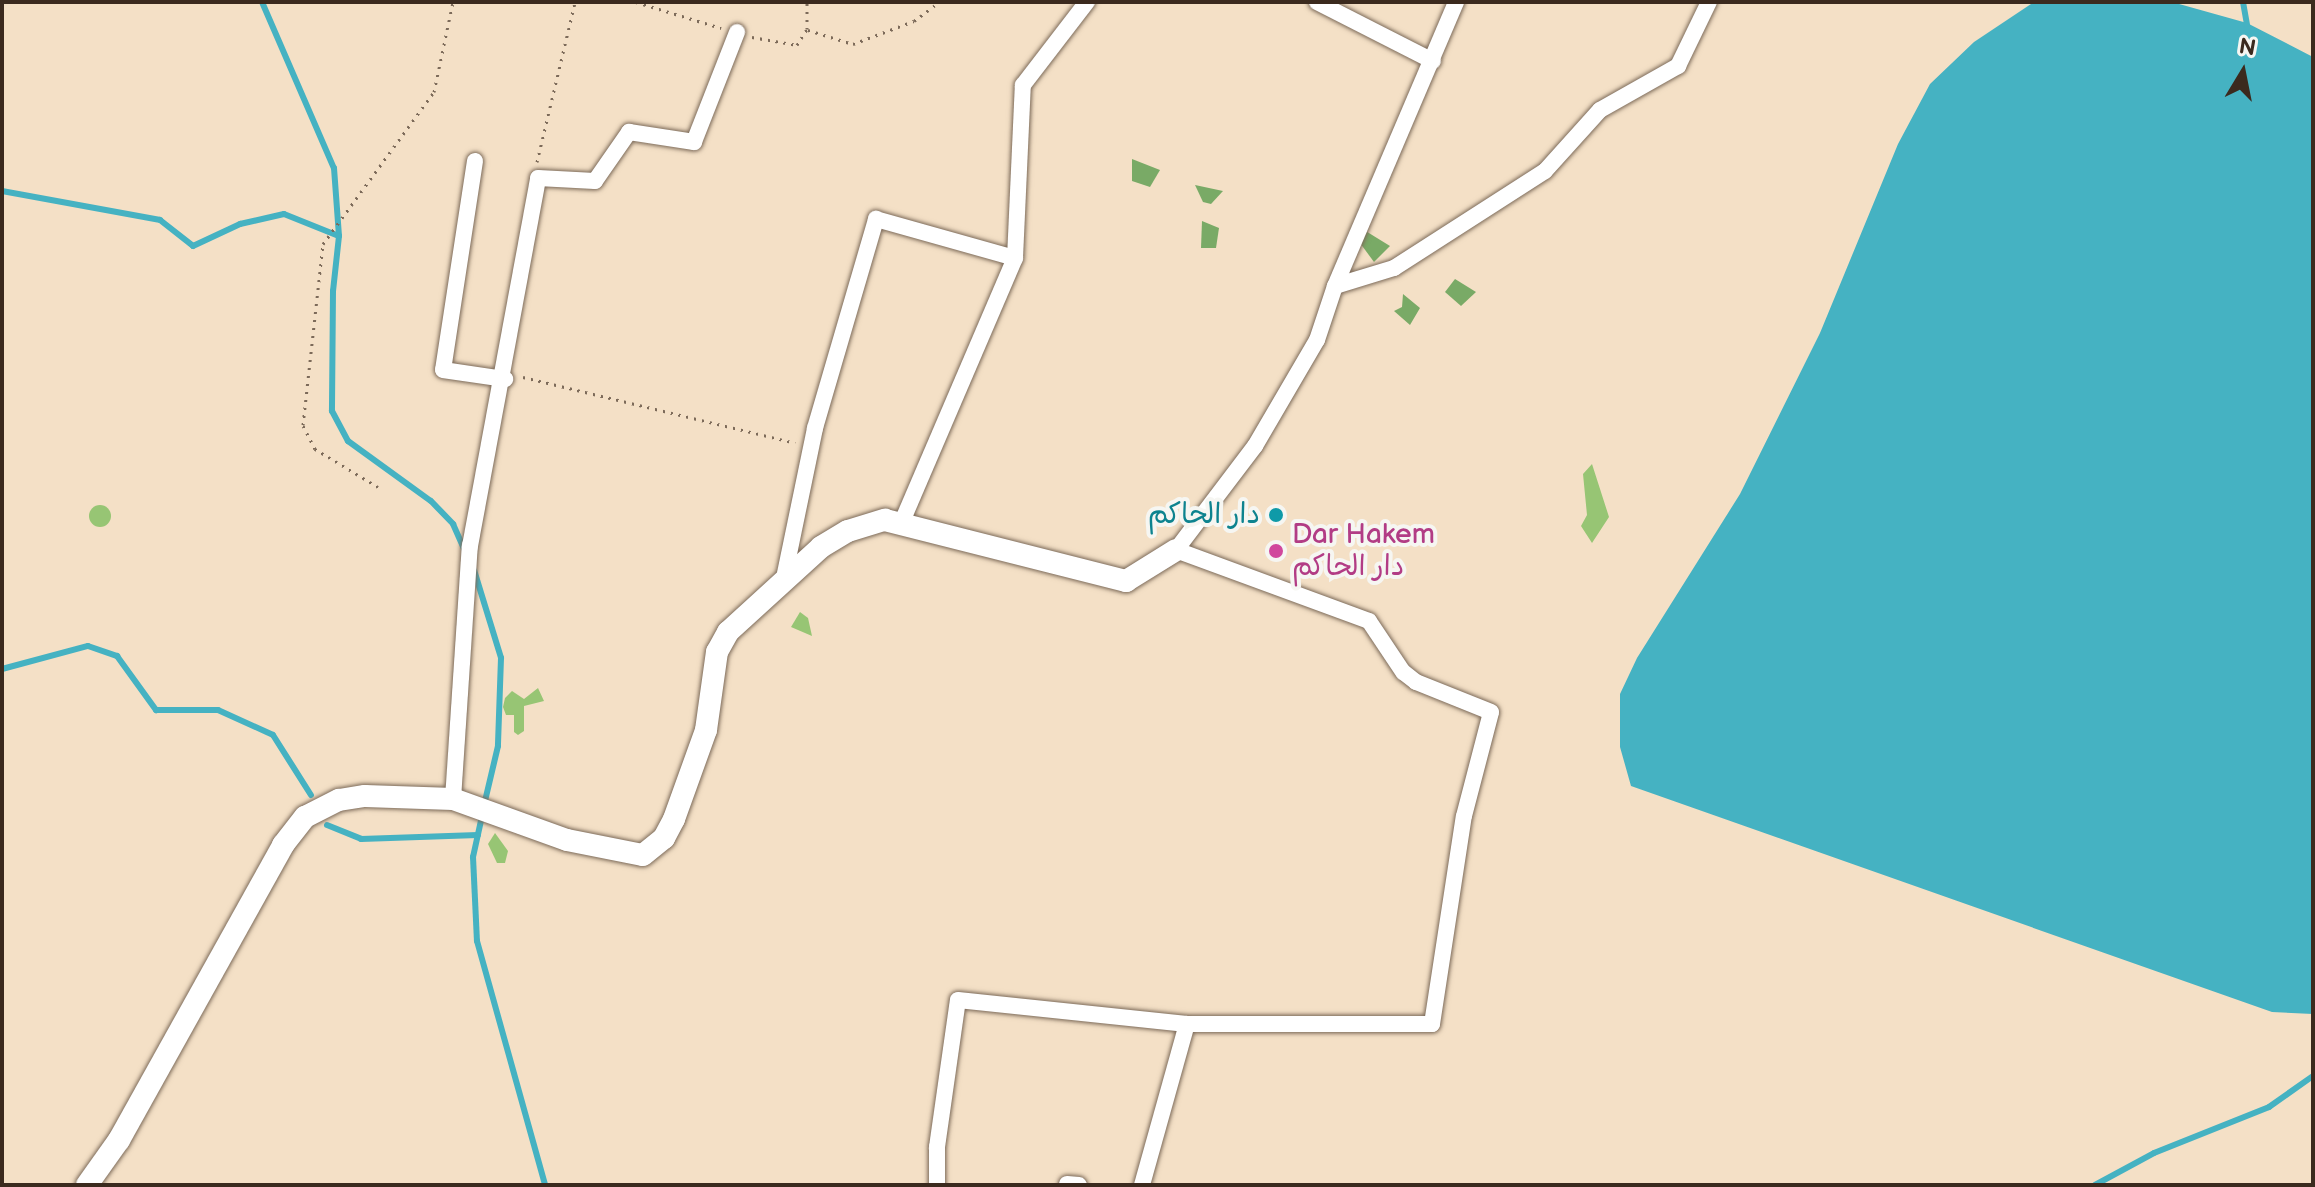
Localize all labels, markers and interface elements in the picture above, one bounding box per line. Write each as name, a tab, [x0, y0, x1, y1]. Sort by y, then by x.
north arrow	[2203, 32, 2283, 112]
text: N	[2237, 33, 2258, 63]
place label: دار الحاكم	[1148, 498, 1260, 532]
marker: دار الحاكم	[1267, 506, 1285, 524]
place label: Dar Hakem دار الحاكم	[1292, 518, 1435, 584]
marker: Dar Hakem دار الحاكم	[1267, 542, 1285, 560]

